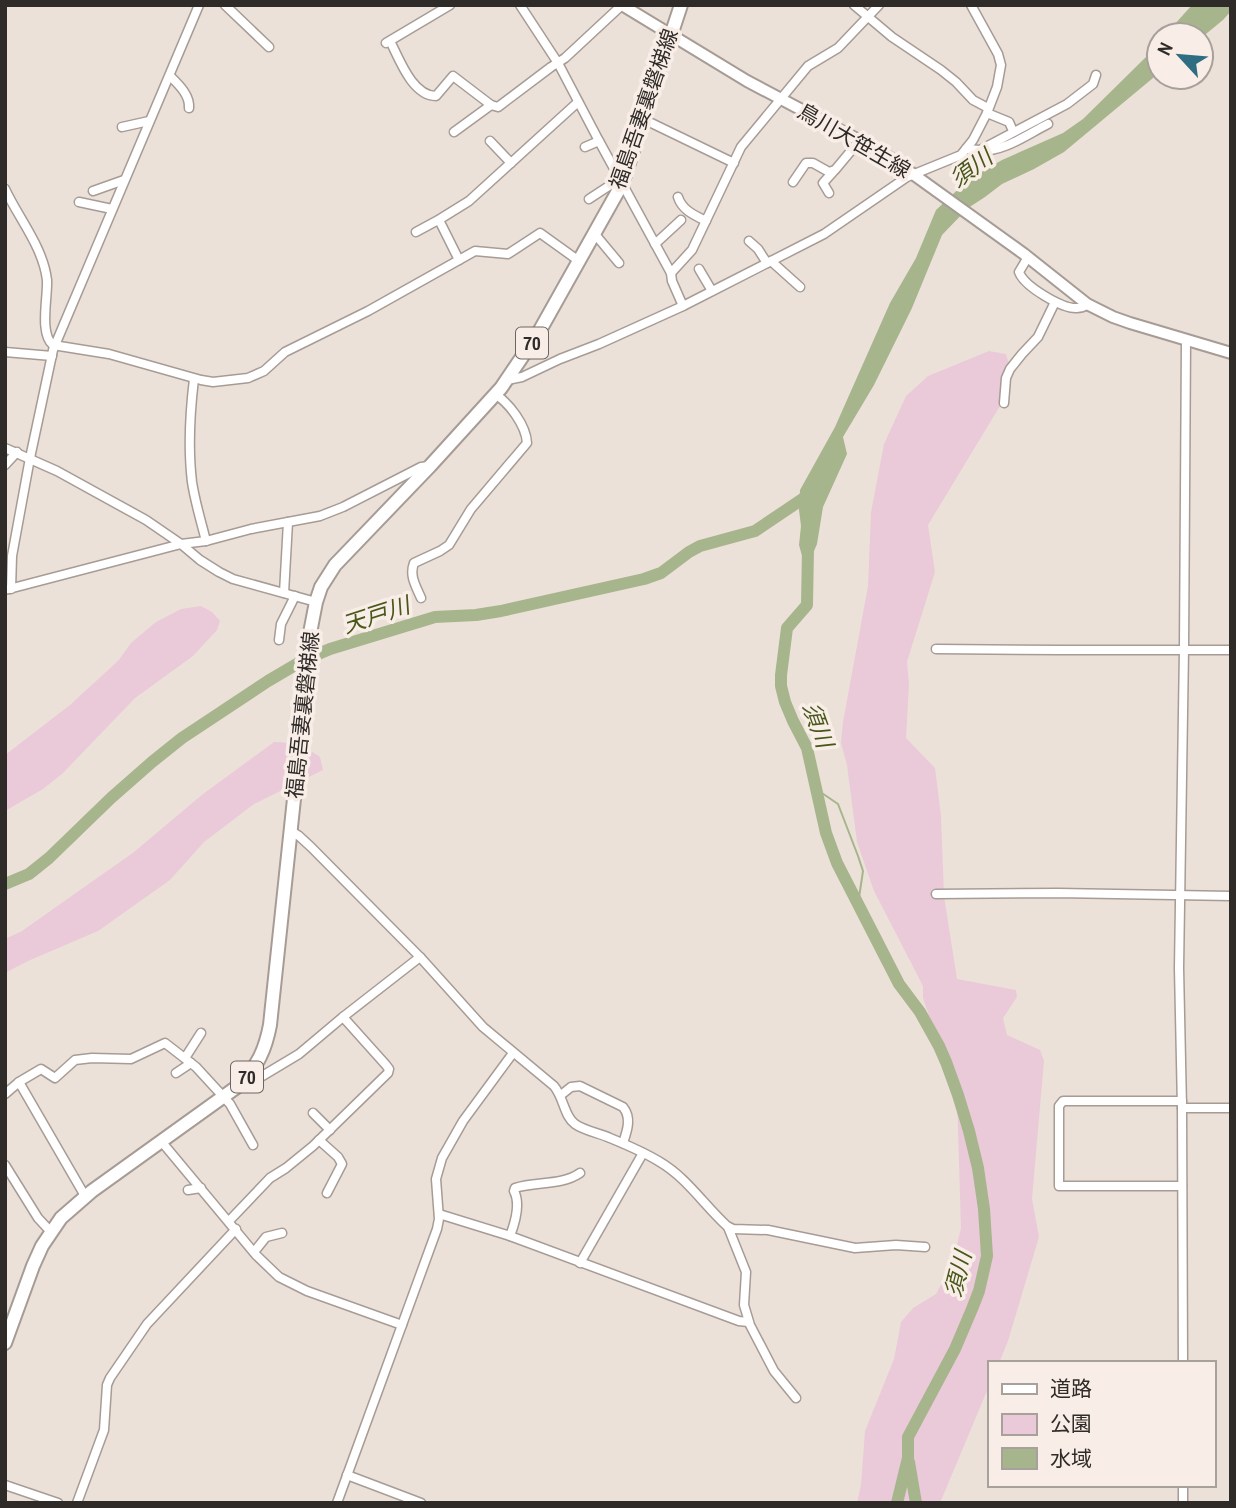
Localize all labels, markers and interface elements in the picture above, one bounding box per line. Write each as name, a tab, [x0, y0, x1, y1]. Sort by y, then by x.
north arrow	[1145, 21, 1215, 91]
street label: 福島吾妻裏磐梯線	[602, 25, 685, 193]
text: N	[1151, 38, 1179, 59]
street label: 鳥川大笹生線	[792, 97, 916, 185]
water label: 須川	[943, 140, 1001, 194]
road number: 70	[516, 328, 548, 358]
water label: 天戸川	[338, 588, 416, 640]
street label: 福島吾妻裏磐梯線	[279, 630, 326, 800]
water label: 須川	[796, 698, 842, 755]
road number: 70	[231, 1062, 263, 1092]
water label: 須川	[937, 1245, 979, 1300]
legend	[988, 1361, 1215, 1487]
text: 道路	[1050, 1374, 1092, 1403]
text: 公園	[1050, 1409, 1092, 1438]
text: 水域	[1050, 1444, 1092, 1473]

